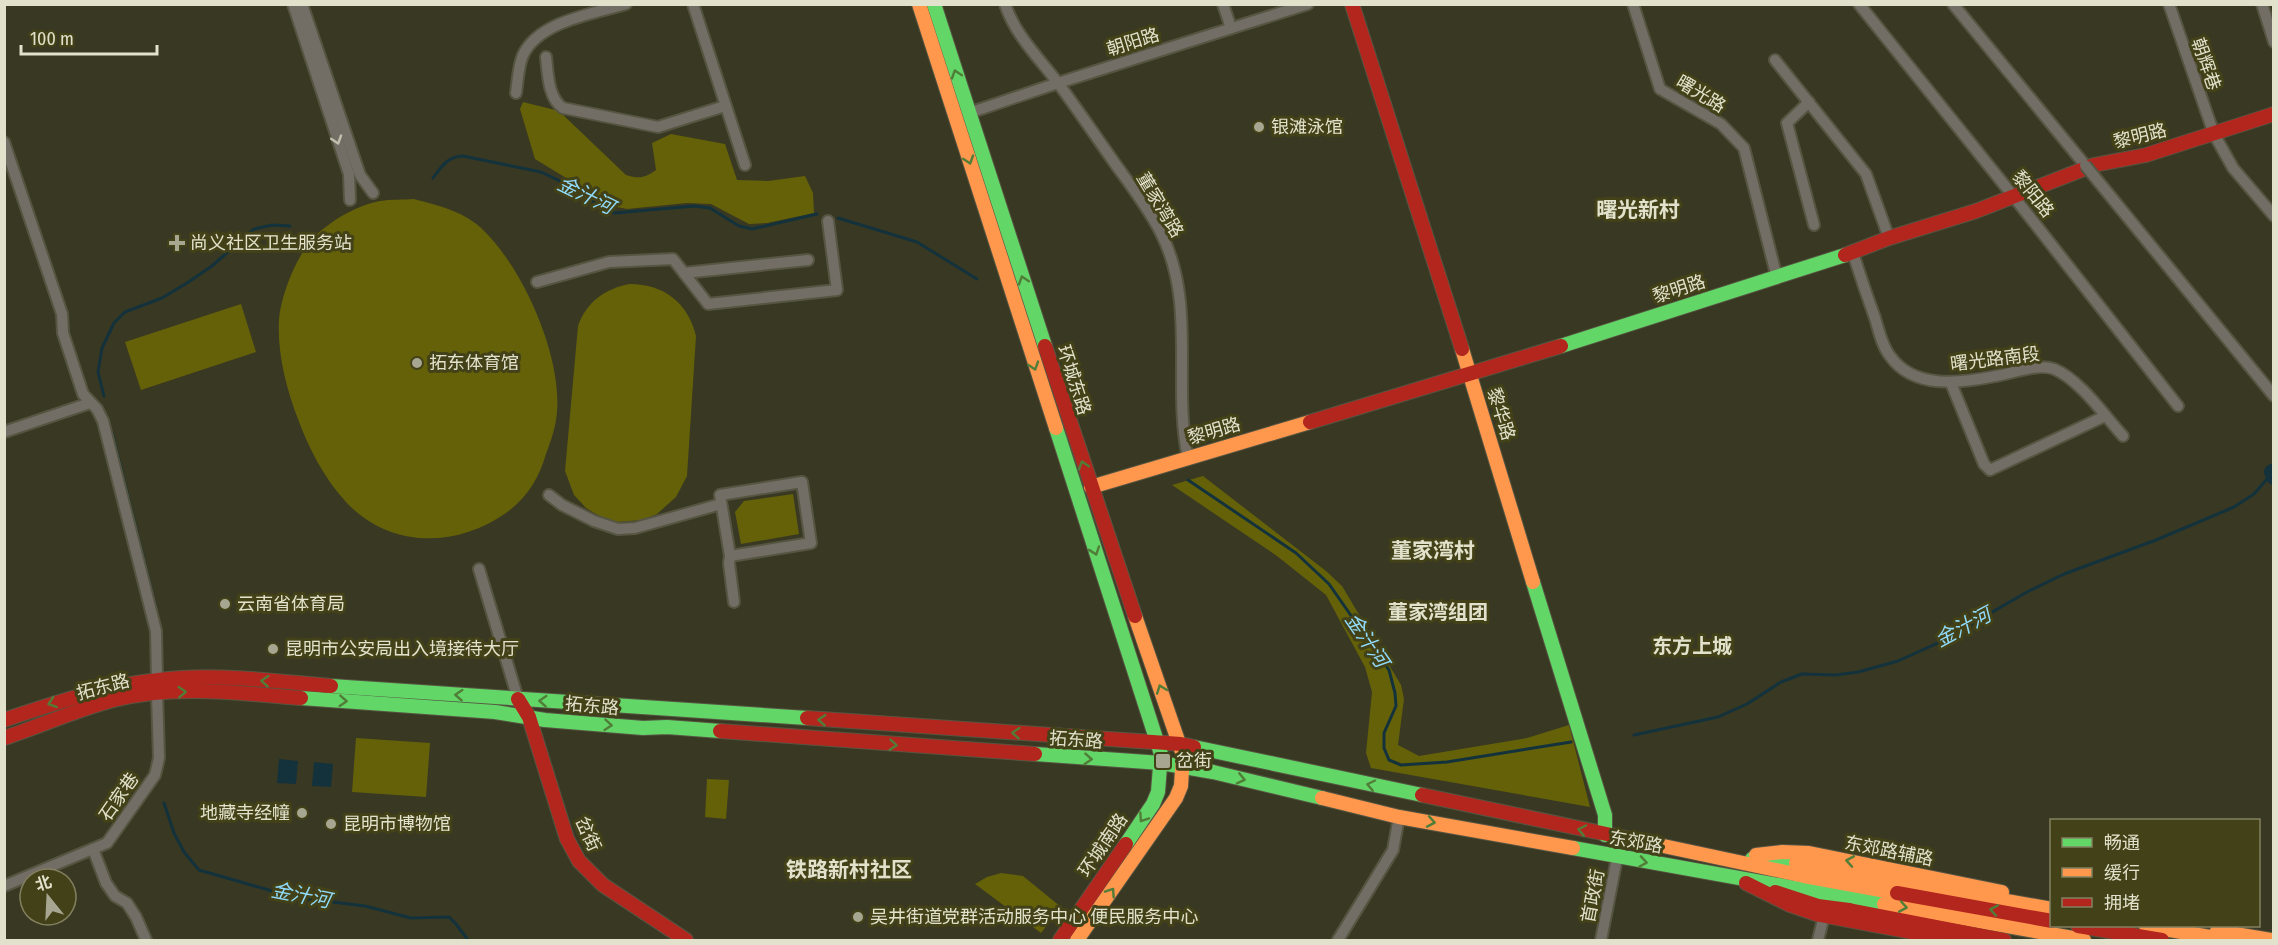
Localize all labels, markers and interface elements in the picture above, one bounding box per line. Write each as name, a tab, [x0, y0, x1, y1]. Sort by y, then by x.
scale bar	[21, 18, 158, 56]
street label: 朝阳路	[1104, 24, 1162, 60]
text: 100 m	[30, 28, 74, 50]
street label: 朝辉巷	[2187, 35, 2225, 93]
one-way arrow	[951, 69, 964, 80]
street label: 曙光路	[1672, 71, 1730, 117]
place label: 银滩泳馆	[1271, 116, 1343, 138]
street label: 黎明路	[2111, 119, 2169, 153]
marker: 银滩泳馆	[1252, 120, 1266, 134]
one-way arrow	[330, 134, 343, 145]
one-way arrow	[962, 154, 974, 165]
street label: 黎阳路	[2007, 166, 2059, 222]
street label: 董家湾路	[1132, 168, 1188, 242]
water label: 金汁河	[554, 171, 622, 221]
district label: 曙光新村	[1596, 197, 1680, 223]
place label: 尚义社区卫生服务站	[190, 232, 352, 254]
marker: 尚义社区卫生服务站	[168, 234, 186, 252]
street label: 黎明路	[1650, 270, 1708, 308]
one-way arrow	[1018, 275, 1030, 286]
street label: 环城东路	[1052, 342, 1096, 418]
street label: 曙光路南段	[1949, 343, 2041, 375]
place label: 拓东体育馆	[429, 352, 519, 374]
marker: 拓东体育馆	[410, 356, 424, 370]
one-way arrow	[1027, 360, 1040, 371]
street label: 黎华路	[1483, 385, 1519, 443]
street label: 黎明路	[1185, 413, 1243, 449]
one-way arrow	[1078, 460, 1091, 471]
district label: 董家湾村	[1391, 538, 1475, 564]
one-way arrow	[1088, 545, 1101, 556]
place label: 云南省体育局	[237, 593, 345, 615]
marker: 云南省体育局	[218, 597, 232, 611]
district label: 董家湾组团	[1388, 600, 1488, 624]
water label: 金汁河	[1931, 600, 1999, 652]
water label: 金汁河	[1340, 608, 1396, 675]
district label: 东方上城	[1652, 634, 1732, 658]
place label: 昆明市公安局出入境接待大厅	[285, 638, 519, 660]
marker: 昆明市公安局出入境接待大厅	[266, 642, 280, 656]
street label: 拓东路	[74, 669, 132, 705]
one-way arrow	[260, 675, 270, 688]
one-way arrow	[1156, 684, 1168, 695]
one-way arrow	[178, 686, 187, 699]
one-way arrow	[455, 689, 464, 702]
street label: 拓东路	[564, 693, 620, 719]
one-way arrow	[339, 694, 348, 707]
one-way arrow	[539, 695, 548, 708]
one-way arrow	[47, 696, 58, 709]
one-way arrow	[817, 713, 826, 726]
one-way arrow	[603, 718, 612, 731]
one-way arrow	[1012, 726, 1021, 739]
street label: 拓东路	[1048, 727, 1104, 753]
one-way arrow	[889, 738, 898, 751]
place label: 岔街	[1176, 750, 1212, 772]
one-way arrow	[1083, 752, 1092, 765]
marker: 岔街	[1154, 752, 1172, 770]
street label: 石家巷	[95, 769, 143, 825]
one-way arrow	[1235, 771, 1245, 784]
one-way arrow	[1366, 779, 1376, 792]
place label: 地藏寺经幢	[200, 802, 290, 824]
marker: 地藏寺经幢	[295, 806, 309, 820]
street label: 环城南路	[1074, 809, 1132, 881]
one-way arrow	[1140, 811, 1151, 822]
place label: 昆明市博物馆	[343, 813, 451, 835]
street label: 岔街	[570, 813, 606, 855]
one-way arrow	[1425, 815, 1435, 828]
marker: 昆明市博物馆	[324, 817, 338, 831]
legend	[2050, 819, 2260, 927]
one-way arrow	[1577, 825, 1587, 838]
street label: 东郊路	[1608, 826, 1664, 858]
street label: 东郊路辅路	[1843, 832, 1935, 870]
text: 畅通	[2104, 832, 2140, 854]
one-way arrow	[1638, 855, 1648, 868]
one-way arrow	[1845, 855, 1855, 868]
district label: 铁路新村社区	[786, 857, 912, 883]
text: 缓行	[2104, 862, 2140, 884]
north arrow	[18, 867, 78, 927]
street label: 首政街	[1577, 867, 1609, 925]
text: 北	[33, 872, 54, 895]
water label: 金汁河	[269, 877, 337, 913]
one-way arrow	[1104, 888, 1115, 899]
text: 拥堵	[2104, 892, 2140, 914]
one-way arrow	[1897, 900, 1907, 913]
one-way arrow	[1989, 905, 1999, 917]
place label: 吴井街道党群活动服务中心 便民服务中心	[870, 906, 1198, 928]
marker: 吴井街道党群活动服务中心 便民服务中心	[851, 910, 865, 924]

